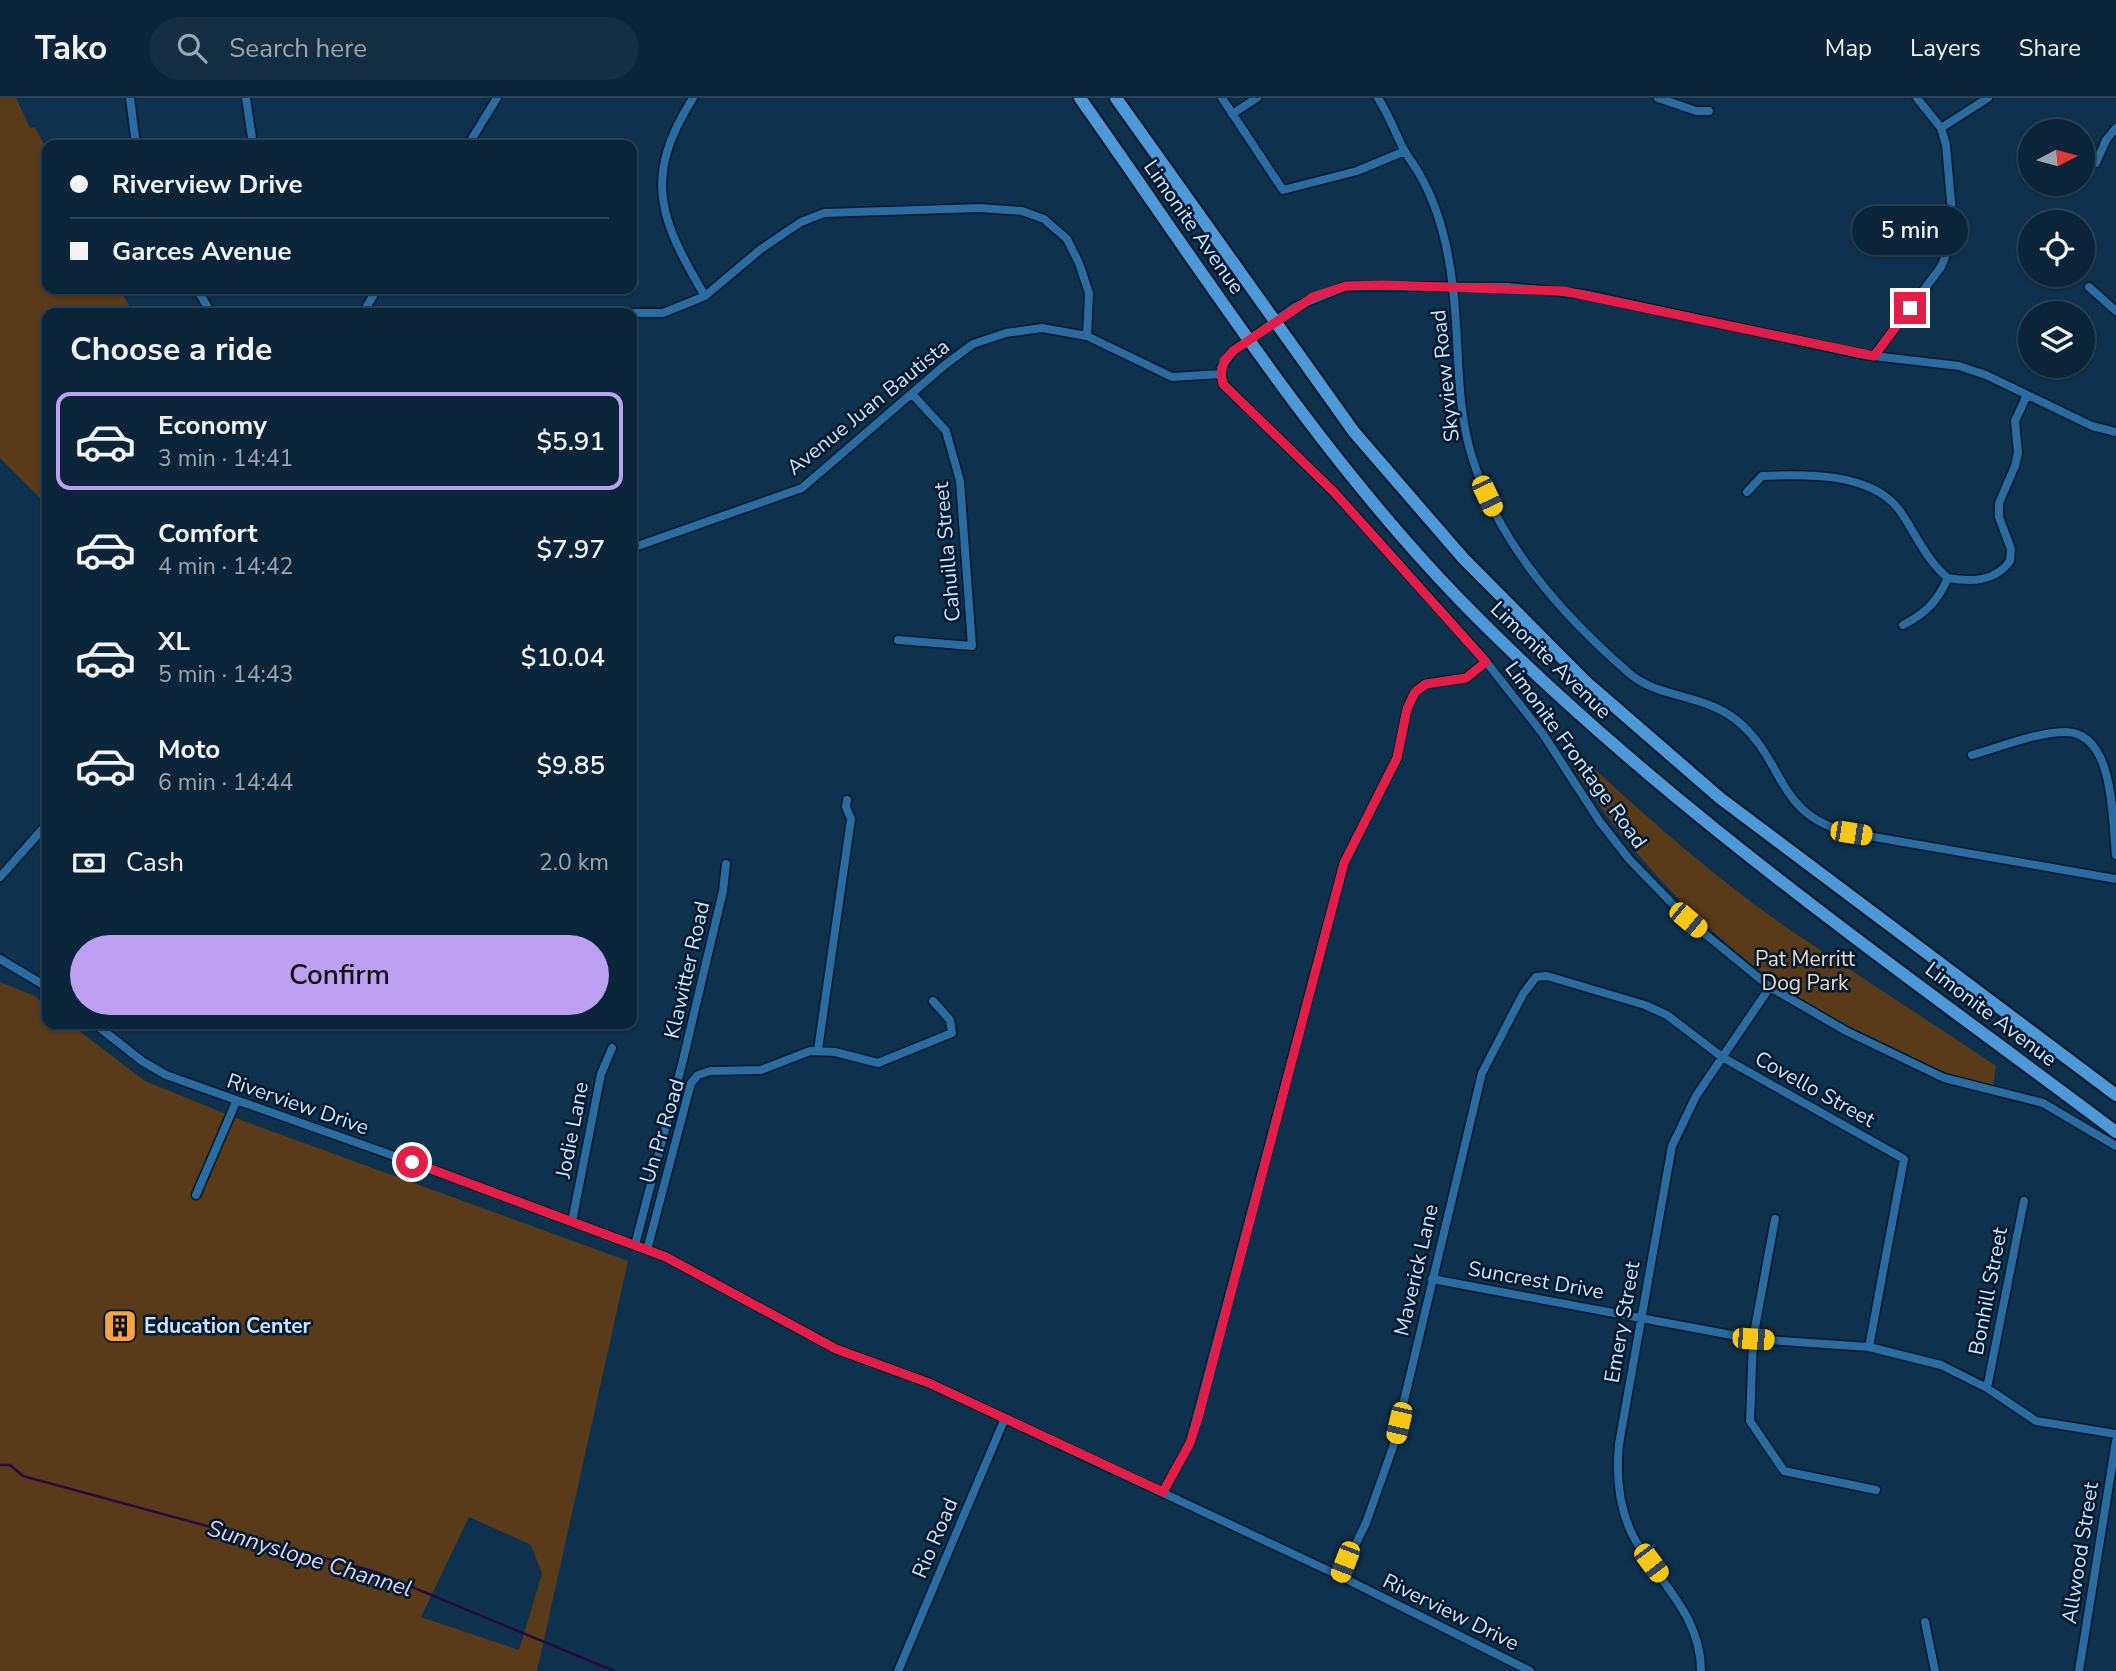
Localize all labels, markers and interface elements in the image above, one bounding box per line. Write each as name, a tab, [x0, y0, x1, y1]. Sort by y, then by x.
search box	[149, 17, 639, 80]
text: Tako	[35, 26, 107, 71]
icon: search	[173, 29, 211, 67]
text: Search here	[229, 31, 367, 66]
text: Map	[1825, 32, 1872, 64]
text: Layers	[1910, 32, 1981, 64]
text: Share	[2019, 32, 2081, 64]
north arrow	[2018, 119, 2095, 196]
map controls	[2018, 119, 2095, 378]
street label: Limonite Avenue	[1137, 154, 1251, 300]
text: Riverview Drive	[112, 167, 303, 202]
callout: 5 min	[1852, 206, 1968, 256]
button: locate	[2018, 210, 2095, 287]
text: 5 min	[1881, 215, 1939, 246]
text: Garces Avenue	[112, 234, 292, 269]
route end	[1894, 292, 1926, 324]
button: layers	[2018, 301, 2095, 378]
street label: Skyview Road	[1424, 308, 1466, 444]
text: Choose a ride	[70, 328, 272, 371]
street label: Avenue Juan Bautista	[781, 333, 955, 481]
text: Economy	[158, 408, 267, 443]
icon: car	[74, 410, 137, 473]
text: $5.91	[536, 424, 605, 459]
text: 3 min · 14:41	[158, 443, 293, 474]
car	[1469, 473, 1506, 519]
street label: Cahuilla Street	[927, 481, 967, 623]
text: Comfort	[158, 516, 258, 551]
icon: car	[74, 518, 137, 581]
text: $7.97	[536, 532, 605, 567]
text: 4 min · 14:42	[158, 551, 293, 582]
street label: Limonite Avenue	[1484, 595, 1618, 725]
text: XL	[158, 624, 190, 659]
icon: car	[74, 626, 137, 689]
text: $10.04	[521, 640, 605, 675]
street label: Limonite Frontage Road	[1499, 656, 1653, 854]
text: 5 min · 14:43	[158, 659, 293, 690]
text: Moto	[158, 732, 220, 767]
icon: car	[74, 734, 137, 797]
text: $9.85	[536, 748, 605, 783]
text: 6 min · 14:44	[158, 767, 293, 798]
car	[1829, 819, 1874, 847]
icon: cash	[70, 844, 108, 882]
text: Cash	[126, 845, 184, 880]
text: 2.0 km	[539, 847, 609, 878]
car	[1666, 898, 1711, 942]
street label: Klawitter Road	[658, 899, 716, 1041]
button: Confirm	[70, 935, 609, 1015]
park label: Pat Merritt Dog Park	[1755, 945, 1856, 997]
street label: Limonite Avenue	[1919, 955, 2063, 1073]
street label: Covello Street	[1750, 1044, 1881, 1134]
street label: Riverview Drive	[223, 1067, 373, 1141]
street label: Un Pr Road	[633, 1076, 691, 1186]
street label: Jodie Lane	[549, 1079, 595, 1182]
route start	[396, 1146, 428, 1178]
street label: Maverick Lane	[1387, 1201, 1445, 1339]
street label: Bonhill Street	[1962, 1224, 2014, 1357]
street label: Suncrest Drive	[1466, 1254, 1606, 1306]
street label: Emery Street	[1598, 1258, 1647, 1385]
building icon: Education Center	[101, 1307, 139, 1345]
place label: Education Center	[144, 1312, 312, 1340]
car	[1732, 1327, 1775, 1351]
car	[1385, 1400, 1414, 1446]
street label: Allwood Street	[2055, 1479, 2105, 1626]
street label: Rio Road	[906, 1493, 964, 1583]
water label: Sunnyslope Channel	[204, 1513, 416, 1604]
car	[1328, 1539, 1363, 1585]
car	[1630, 1540, 1673, 1586]
street label: Riverview Drive	[1378, 1567, 1524, 1657]

